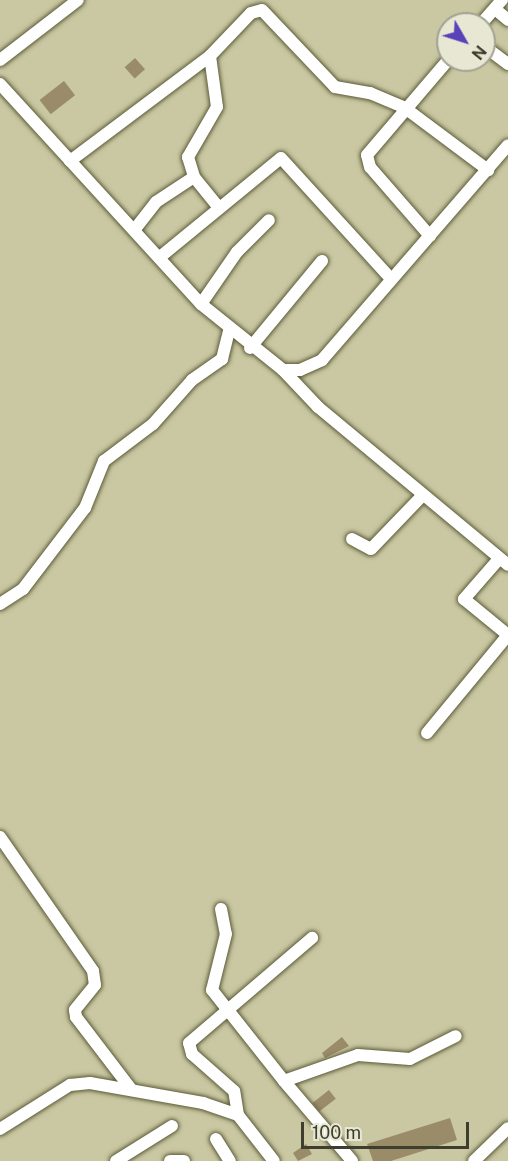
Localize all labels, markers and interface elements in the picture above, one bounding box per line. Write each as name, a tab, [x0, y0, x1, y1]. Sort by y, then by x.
north arrow	[436, 12, 496, 72]
text: N	[468, 42, 490, 63]
scale bar	[304, 1110, 472, 1148]
text: 100 m	[312, 1122, 361, 1143]

